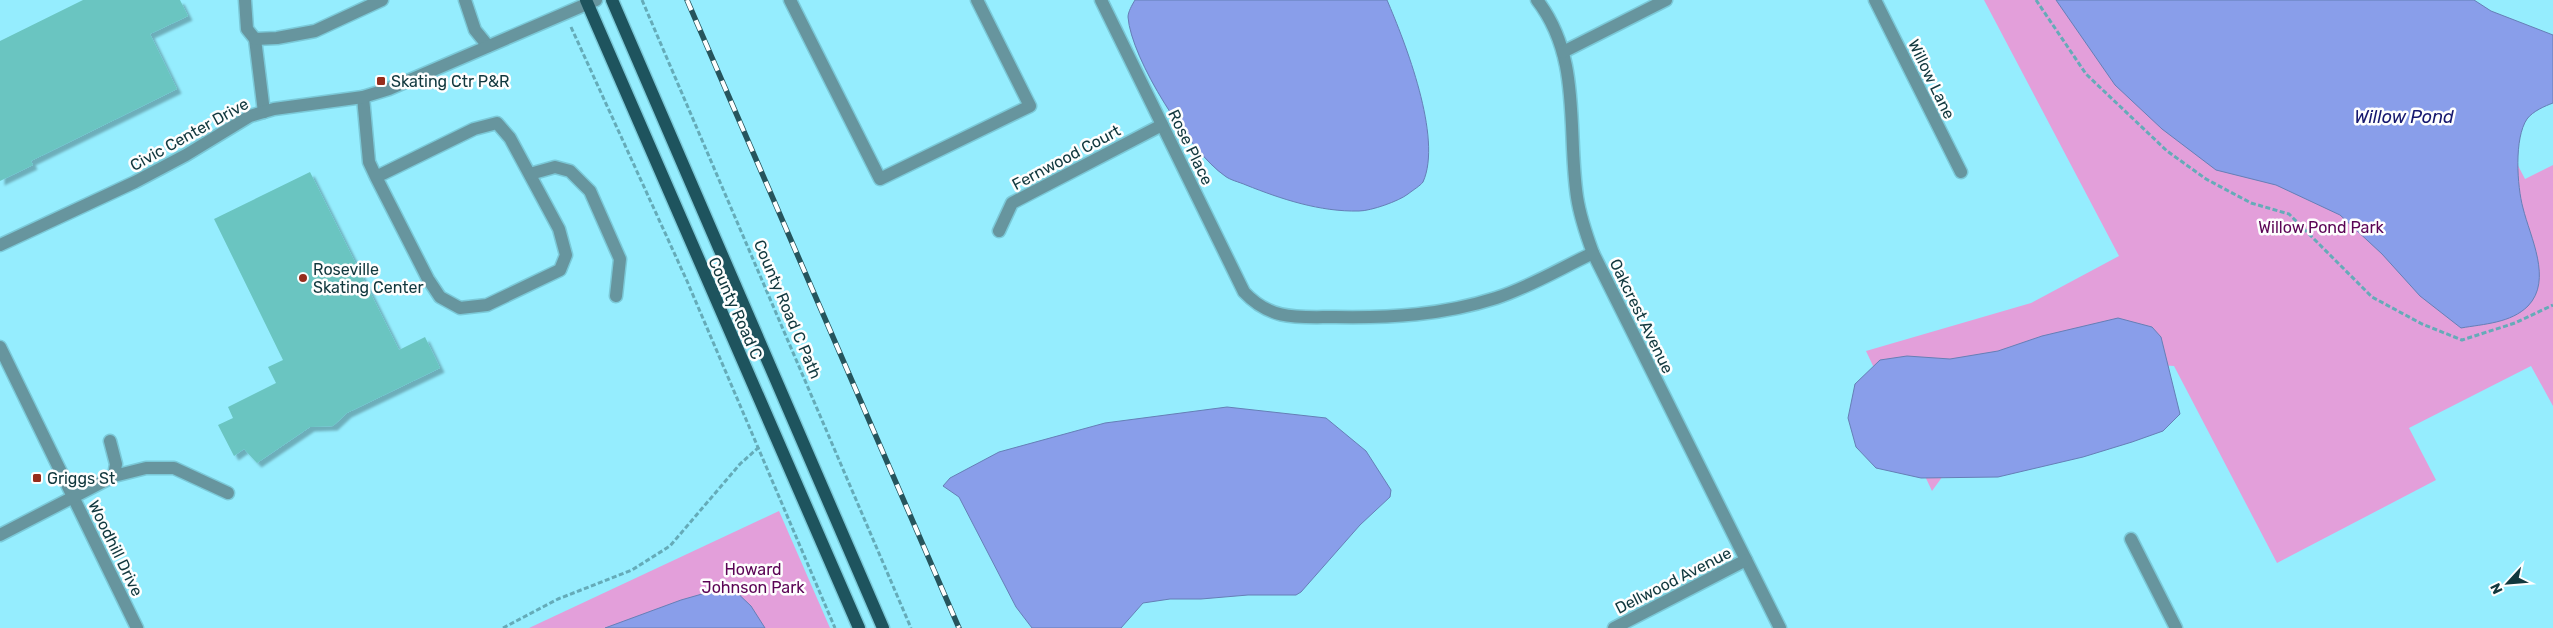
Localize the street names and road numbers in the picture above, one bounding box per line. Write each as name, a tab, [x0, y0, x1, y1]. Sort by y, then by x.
street label: Willow Lane	[1904, 36, 1959, 122]
street label: Civic Center Drive	[127, 94, 252, 175]
street label: Rose Place	[1164, 106, 1217, 188]
street label: Fernwood Court	[1009, 121, 1124, 194]
street label: County Road C Path	[750, 237, 825, 381]
street label: County Road C	[704, 254, 767, 362]
street label: Oakcrest Avenue	[1606, 256, 1678, 377]
street label: Woodhill Drive	[84, 497, 147, 599]
street label: Dellwood Avenue	[1612, 543, 1735, 618]

